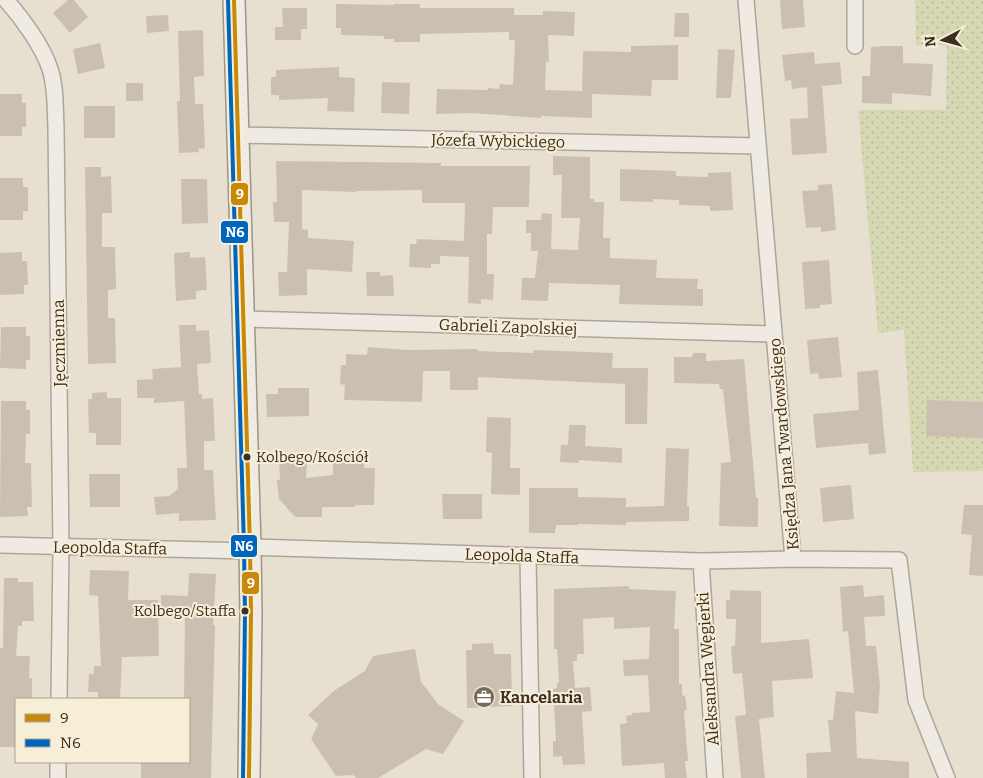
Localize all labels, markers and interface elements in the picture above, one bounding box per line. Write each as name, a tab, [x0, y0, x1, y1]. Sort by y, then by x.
north arrow	[918, 15, 968, 65]
text: N	[922, 35, 940, 48]
street label: Józefa Wybickiego	[430, 130, 565, 152]
line badge: 9	[230, 182, 249, 206]
text: 9	[236, 186, 244, 203]
line badge: N6	[220, 220, 249, 244]
text: N6	[225, 224, 245, 241]
street label: Jęczmienna	[49, 299, 69, 388]
street label: Gabrieli Zapolskiej	[438, 315, 578, 339]
street label: Księdza Jana Twardowskiego	[765, 337, 803, 551]
place label: Kolbego/Kościół	[256, 448, 369, 466]
marker: Kolbego/Kościół	[242, 452, 252, 462]
line badge: N6	[230, 534, 258, 558]
street label: Leopolda Staffa	[53, 538, 168, 559]
text: N6	[234, 538, 254, 555]
street label: Leopolda Staffa	[464, 545, 580, 567]
line badge: 9	[241, 571, 260, 595]
text: 9	[247, 575, 255, 592]
street label: Aleksandra Węgierki	[693, 591, 723, 747]
place label: Kolbego/Staffa	[134, 602, 236, 620]
marker: Kolbego/Staffa	[240, 606, 250, 616]
office icon: Kancelaria	[472, 685, 496, 709]
place label: Kancelaria	[500, 688, 582, 707]
legend	[15, 698, 190, 763]
text: 9	[60, 709, 69, 727]
text: N6	[60, 734, 81, 752]

